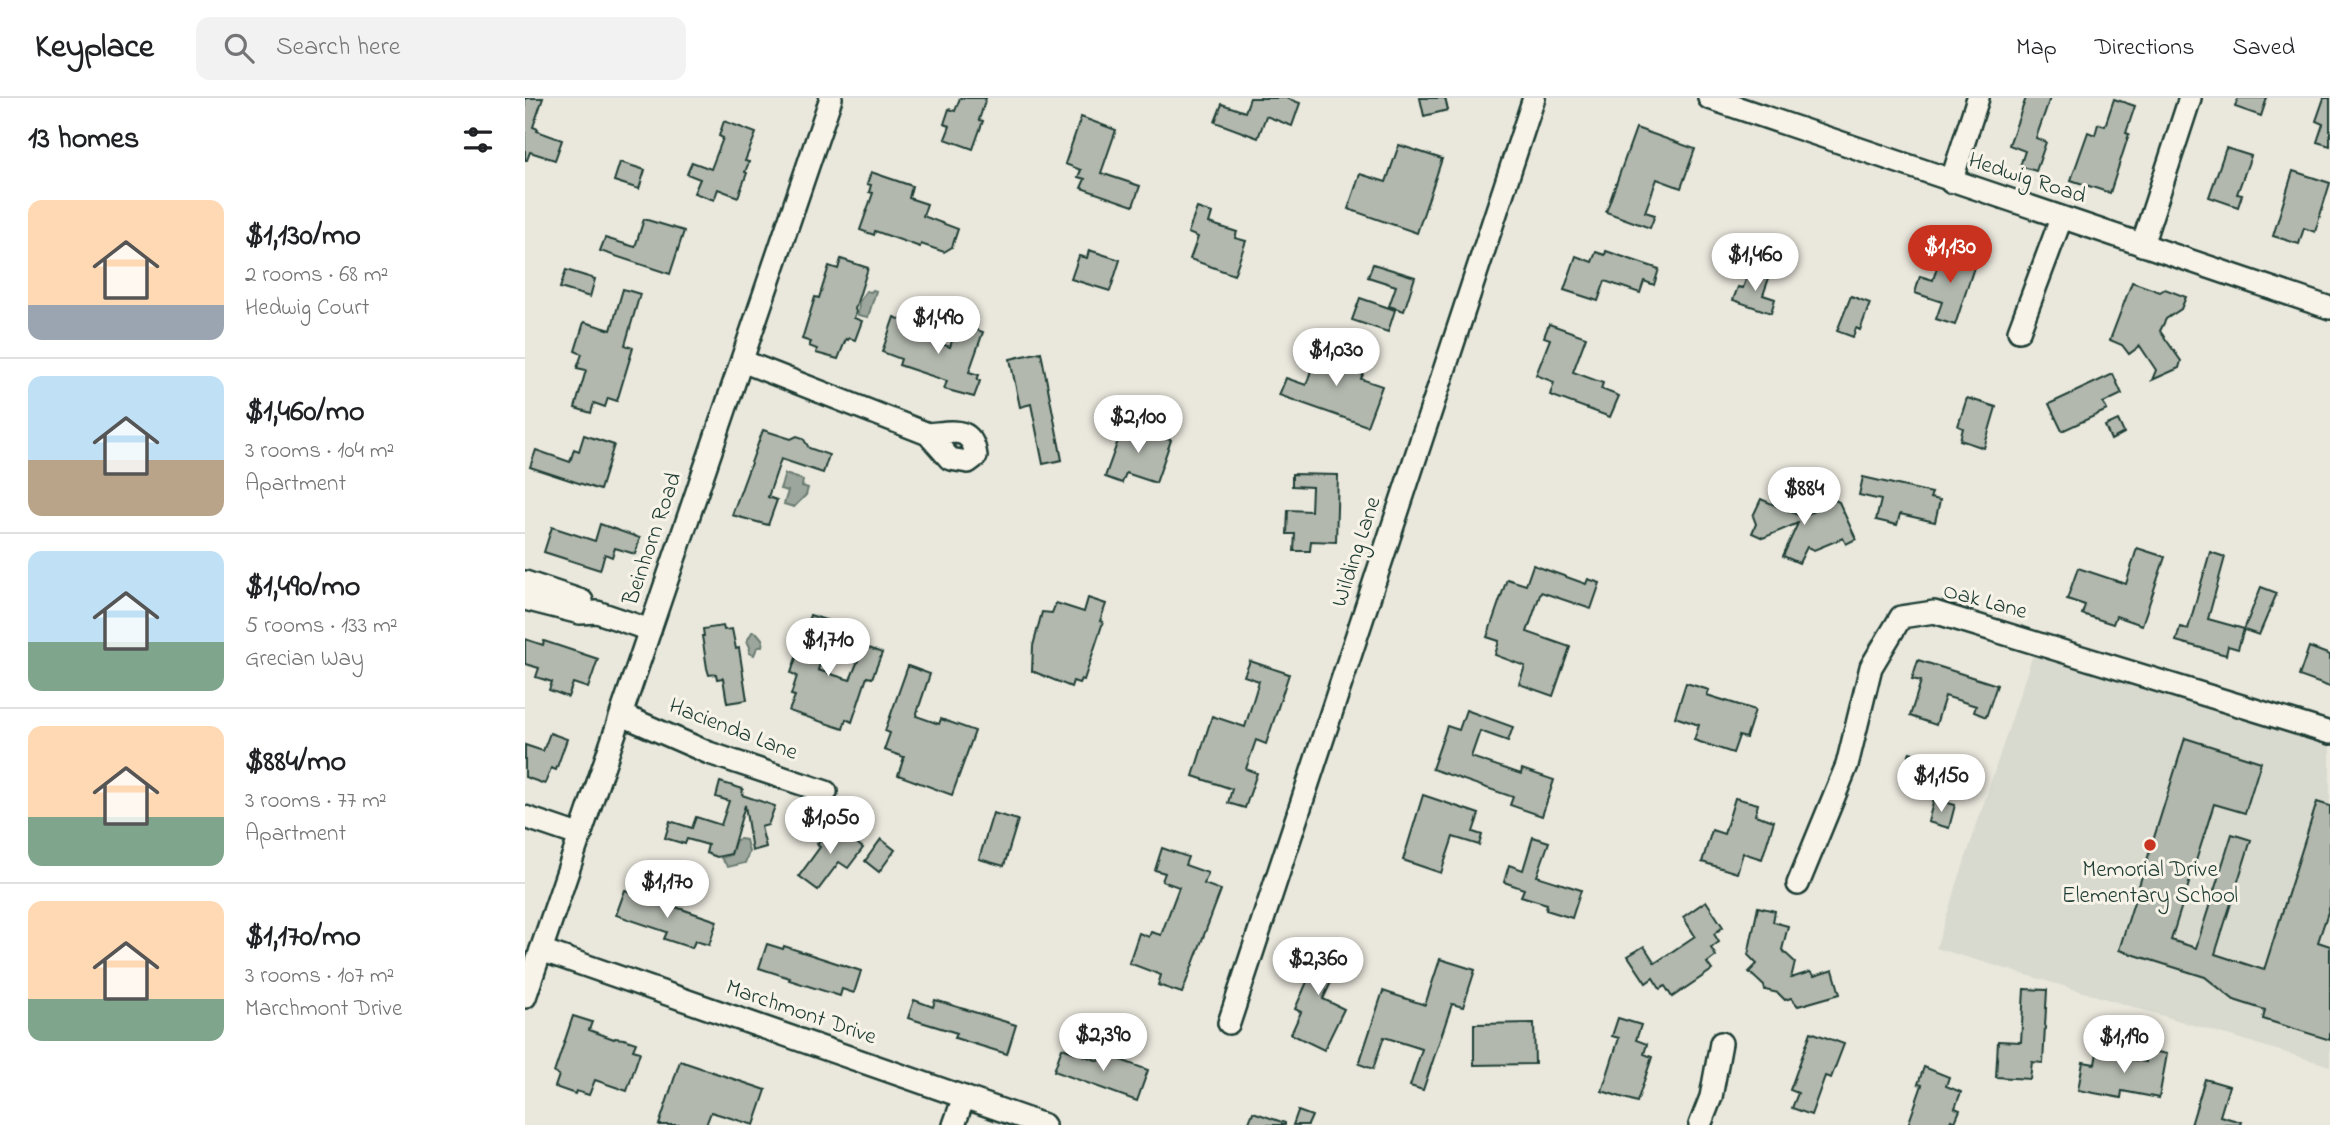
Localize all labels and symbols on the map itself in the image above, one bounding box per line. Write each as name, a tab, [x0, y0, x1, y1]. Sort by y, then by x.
street label: Hedwig Road	[1964, 144, 2090, 215]
pin: $1,130	[1893, 226, 2007, 285]
pin: $1,460	[1698, 234, 1812, 293]
pin: $1,490	[881, 296, 995, 356]
pin: $1,030	[1279, 328, 1393, 388]
pin: $2,100	[1081, 396, 1195, 455]
street label: Beinhorn Road	[615, 468, 691, 611]
pin: $884	[1763, 468, 1845, 527]
street label: Wilding Lane	[1324, 492, 1391, 612]
street label: Oak Lane	[1939, 575, 2031, 629]
pin: $1,710	[771, 618, 885, 678]
street label: Hacienda Lane	[664, 690, 803, 770]
pin: $1,150	[1884, 754, 1998, 814]
pin: $1,050	[773, 796, 887, 856]
marker: Memorial Drive Elementary School	[2142, 837, 2158, 853]
place label: Memorial Drive Elementary School	[2062, 854, 2238, 915]
pin: $1,170	[610, 860, 724, 920]
pin: $2,360	[1261, 937, 1375, 997]
street label: Marchmont Drive	[721, 972, 881, 1054]
pin: $2,390	[1046, 1014, 1160, 1073]
pin: $1,190	[2067, 1016, 2181, 1075]

